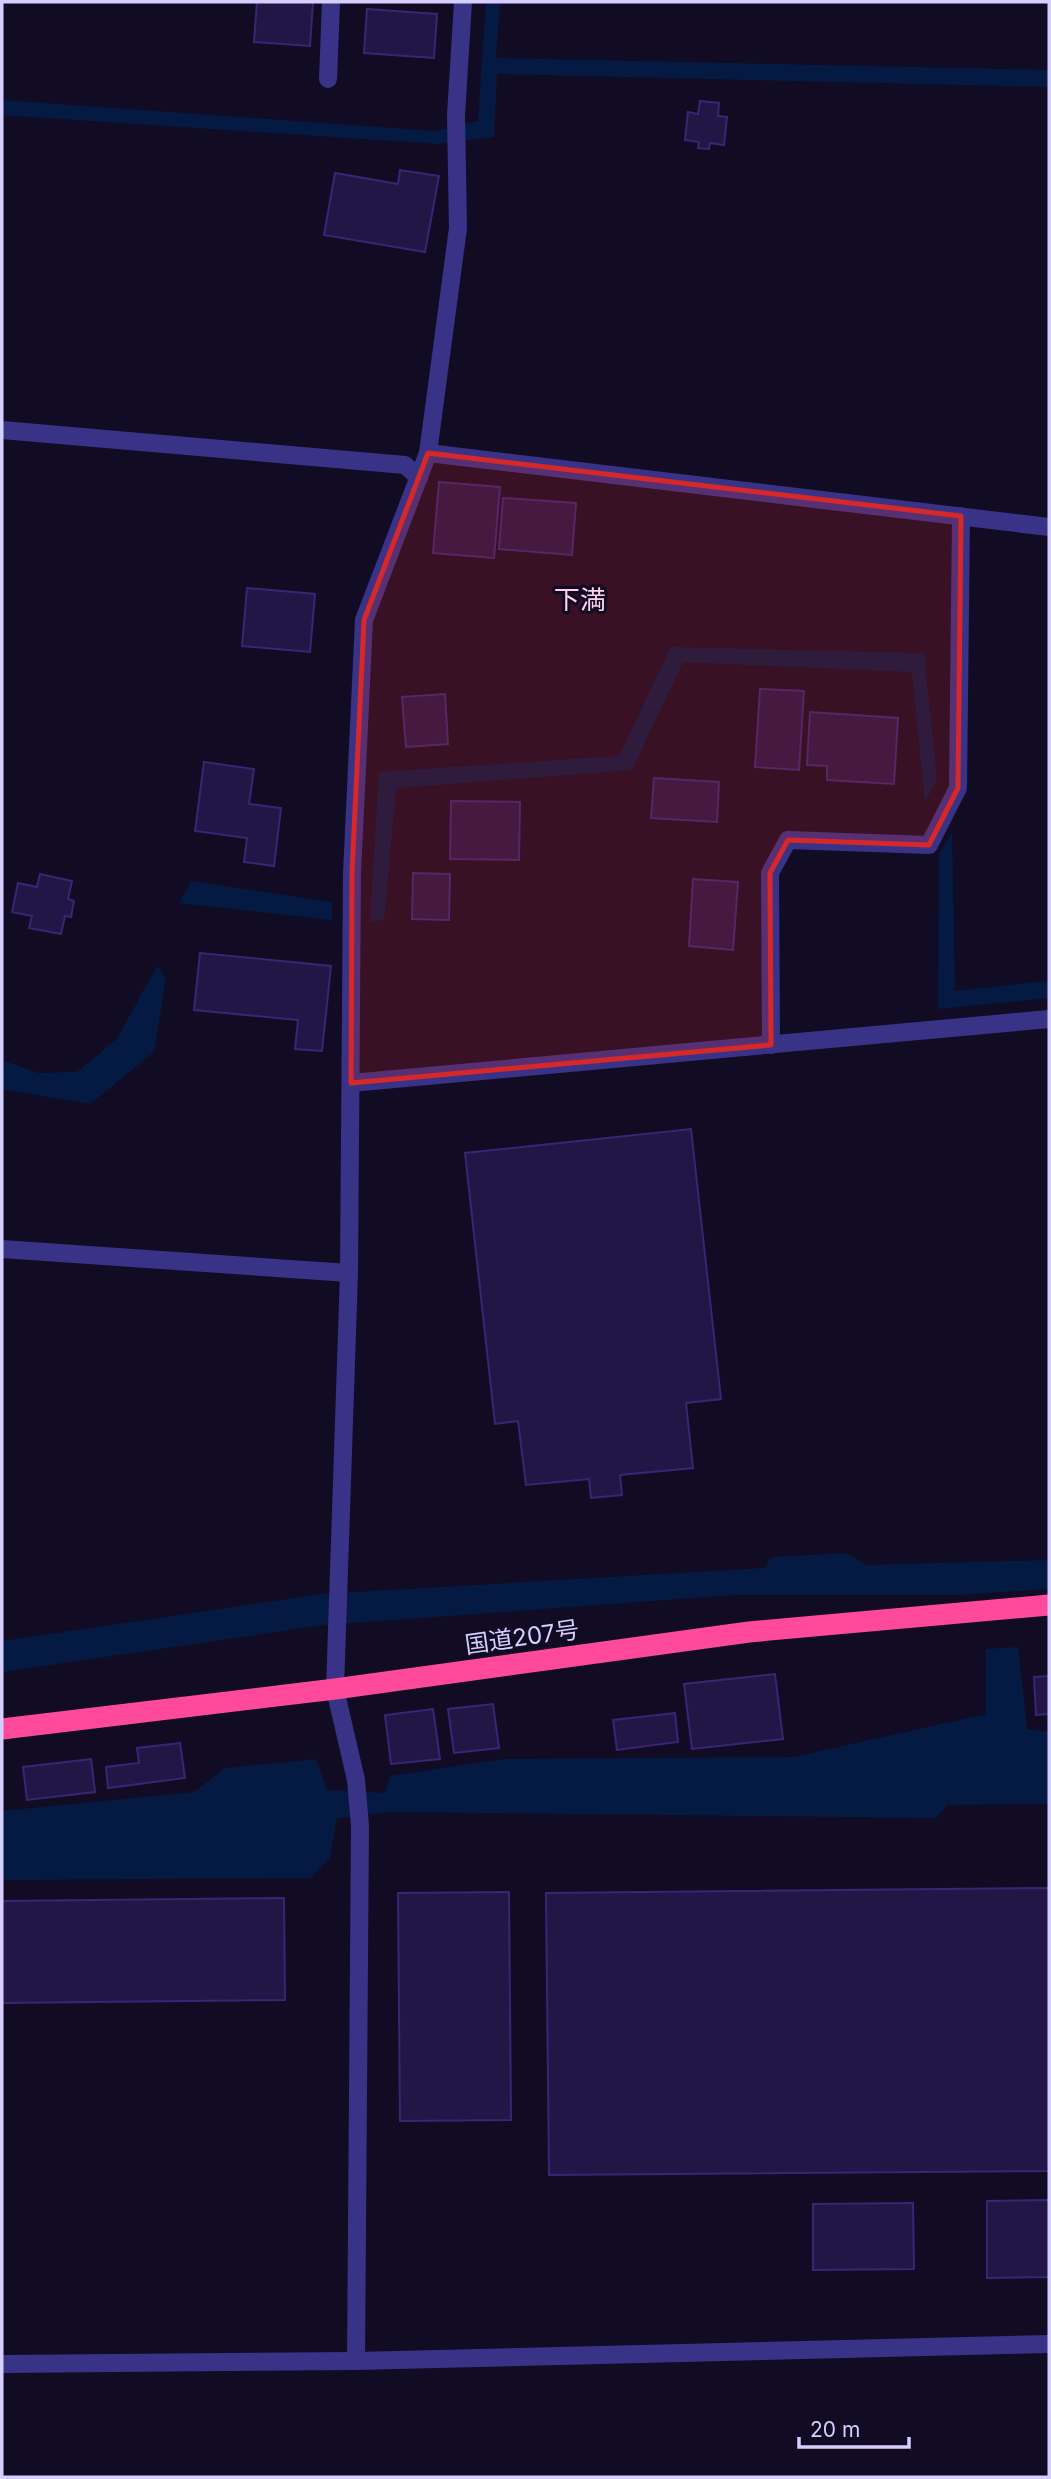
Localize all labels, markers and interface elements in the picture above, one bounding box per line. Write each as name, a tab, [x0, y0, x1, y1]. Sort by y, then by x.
district label: 下満	[554, 584, 606, 615]
street label: 国道207号	[463, 1615, 581, 1659]
scale bar	[799, 2406, 909, 2450]
text: 20 m	[810, 2417, 860, 2442]

